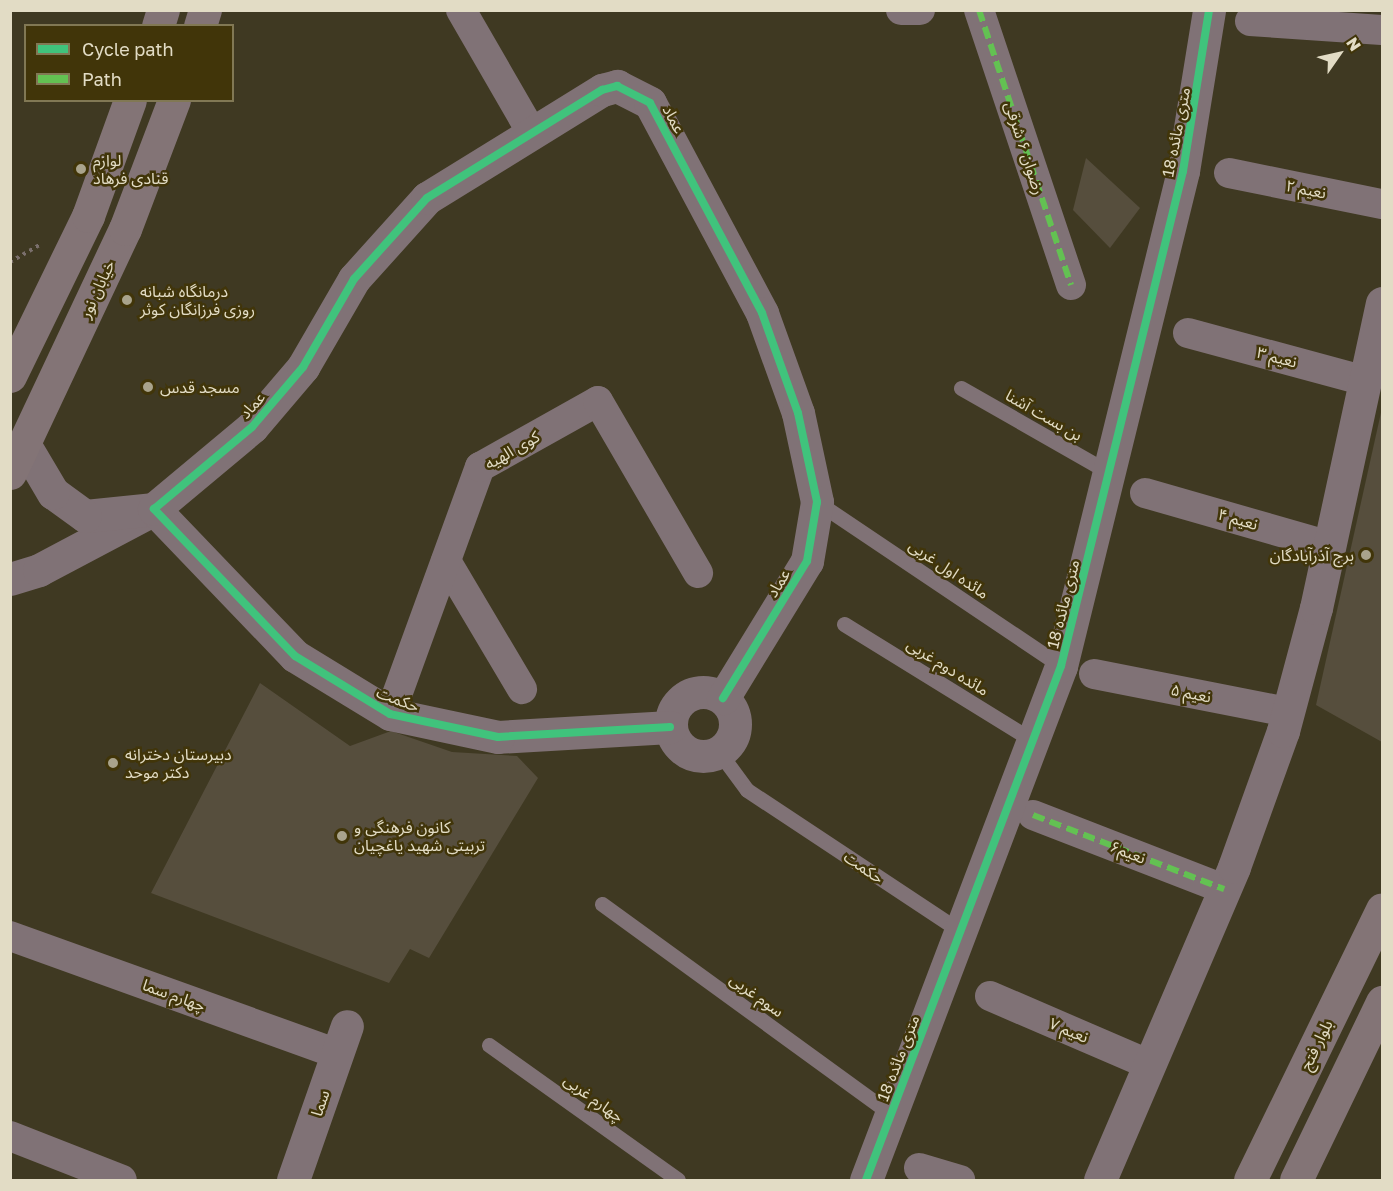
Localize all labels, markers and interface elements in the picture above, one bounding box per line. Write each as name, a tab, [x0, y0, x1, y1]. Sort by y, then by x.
legend	[24, 24, 234, 102]
north arrow	[1309, 24, 1369, 84]
text: N	[1342, 33, 1366, 55]
text: Cycle path	[82, 38, 174, 60]
text: Path	[82, 68, 122, 90]
street label: 18 متری مائده	[1158, 86, 1194, 178]
street label: رضوان ۶ شرقی	[1001, 99, 1049, 197]
street label: عماد	[659, 101, 689, 137]
place label: لوازم قنادی فرهاد	[93, 150, 168, 188]
marker: لوازم قنادی فرهاد	[74, 162, 88, 176]
street label: نعیم ۲	[1284, 176, 1328, 202]
street label: خیابان نور	[75, 257, 119, 321]
place label: درمانگاه شبانه روزی فرزانگان کوثر	[140, 281, 255, 319]
marker: درمانگاه شبانه روزی فرزانگان کوثر	[118, 291, 136, 309]
street label: نعیم ۳	[1255, 342, 1299, 372]
place label: مسجد قدس	[160, 377, 240, 397]
marker: مسجد قدس	[141, 380, 155, 394]
street label: بن بست آشنا	[1002, 385, 1086, 445]
street label: عماد	[235, 388, 269, 422]
street label: کوی الهیه	[481, 427, 543, 473]
street label: نعیم ۴	[1216, 504, 1260, 534]
street label: مائده اول غربی	[905, 535, 993, 603]
place label: برج آذرآبادگان	[1270, 545, 1354, 565]
marker: برج آذرآبادگان	[1359, 548, 1373, 562]
street label: 18 متری مائده	[1043, 558, 1083, 650]
street label: عماد	[762, 565, 794, 601]
street label: مائده دوم غربی	[904, 634, 992, 700]
street label: نعیم ۵	[1169, 680, 1213, 706]
street label: حکمت	[374, 682, 422, 716]
place label: دبیرستان دخترانه دکتر موحد	[125, 744, 232, 782]
marker: دبیرستان دخترانه دکتر موحد	[106, 756, 120, 770]
place label: کانون فرهنگی و تربیتی شهید یاغچیان	[354, 817, 485, 855]
marker: کانون فرهنگی و تربیتی شهید یاغچیان	[335, 829, 349, 843]
street label: نعیم۶	[1107, 836, 1149, 868]
street label: حکمت	[840, 847, 888, 887]
street label: سوم غربی	[726, 969, 788, 1021]
street label: چهارم سما	[140, 975, 208, 1015]
street label: 18 متری مائده	[873, 1012, 923, 1104]
street label: نعیم ۷	[1046, 1013, 1092, 1047]
street label: بلوار فتح	[1296, 1017, 1336, 1073]
street label: چهارم غربی	[560, 1070, 628, 1126]
street label: سما	[307, 1087, 333, 1119]

